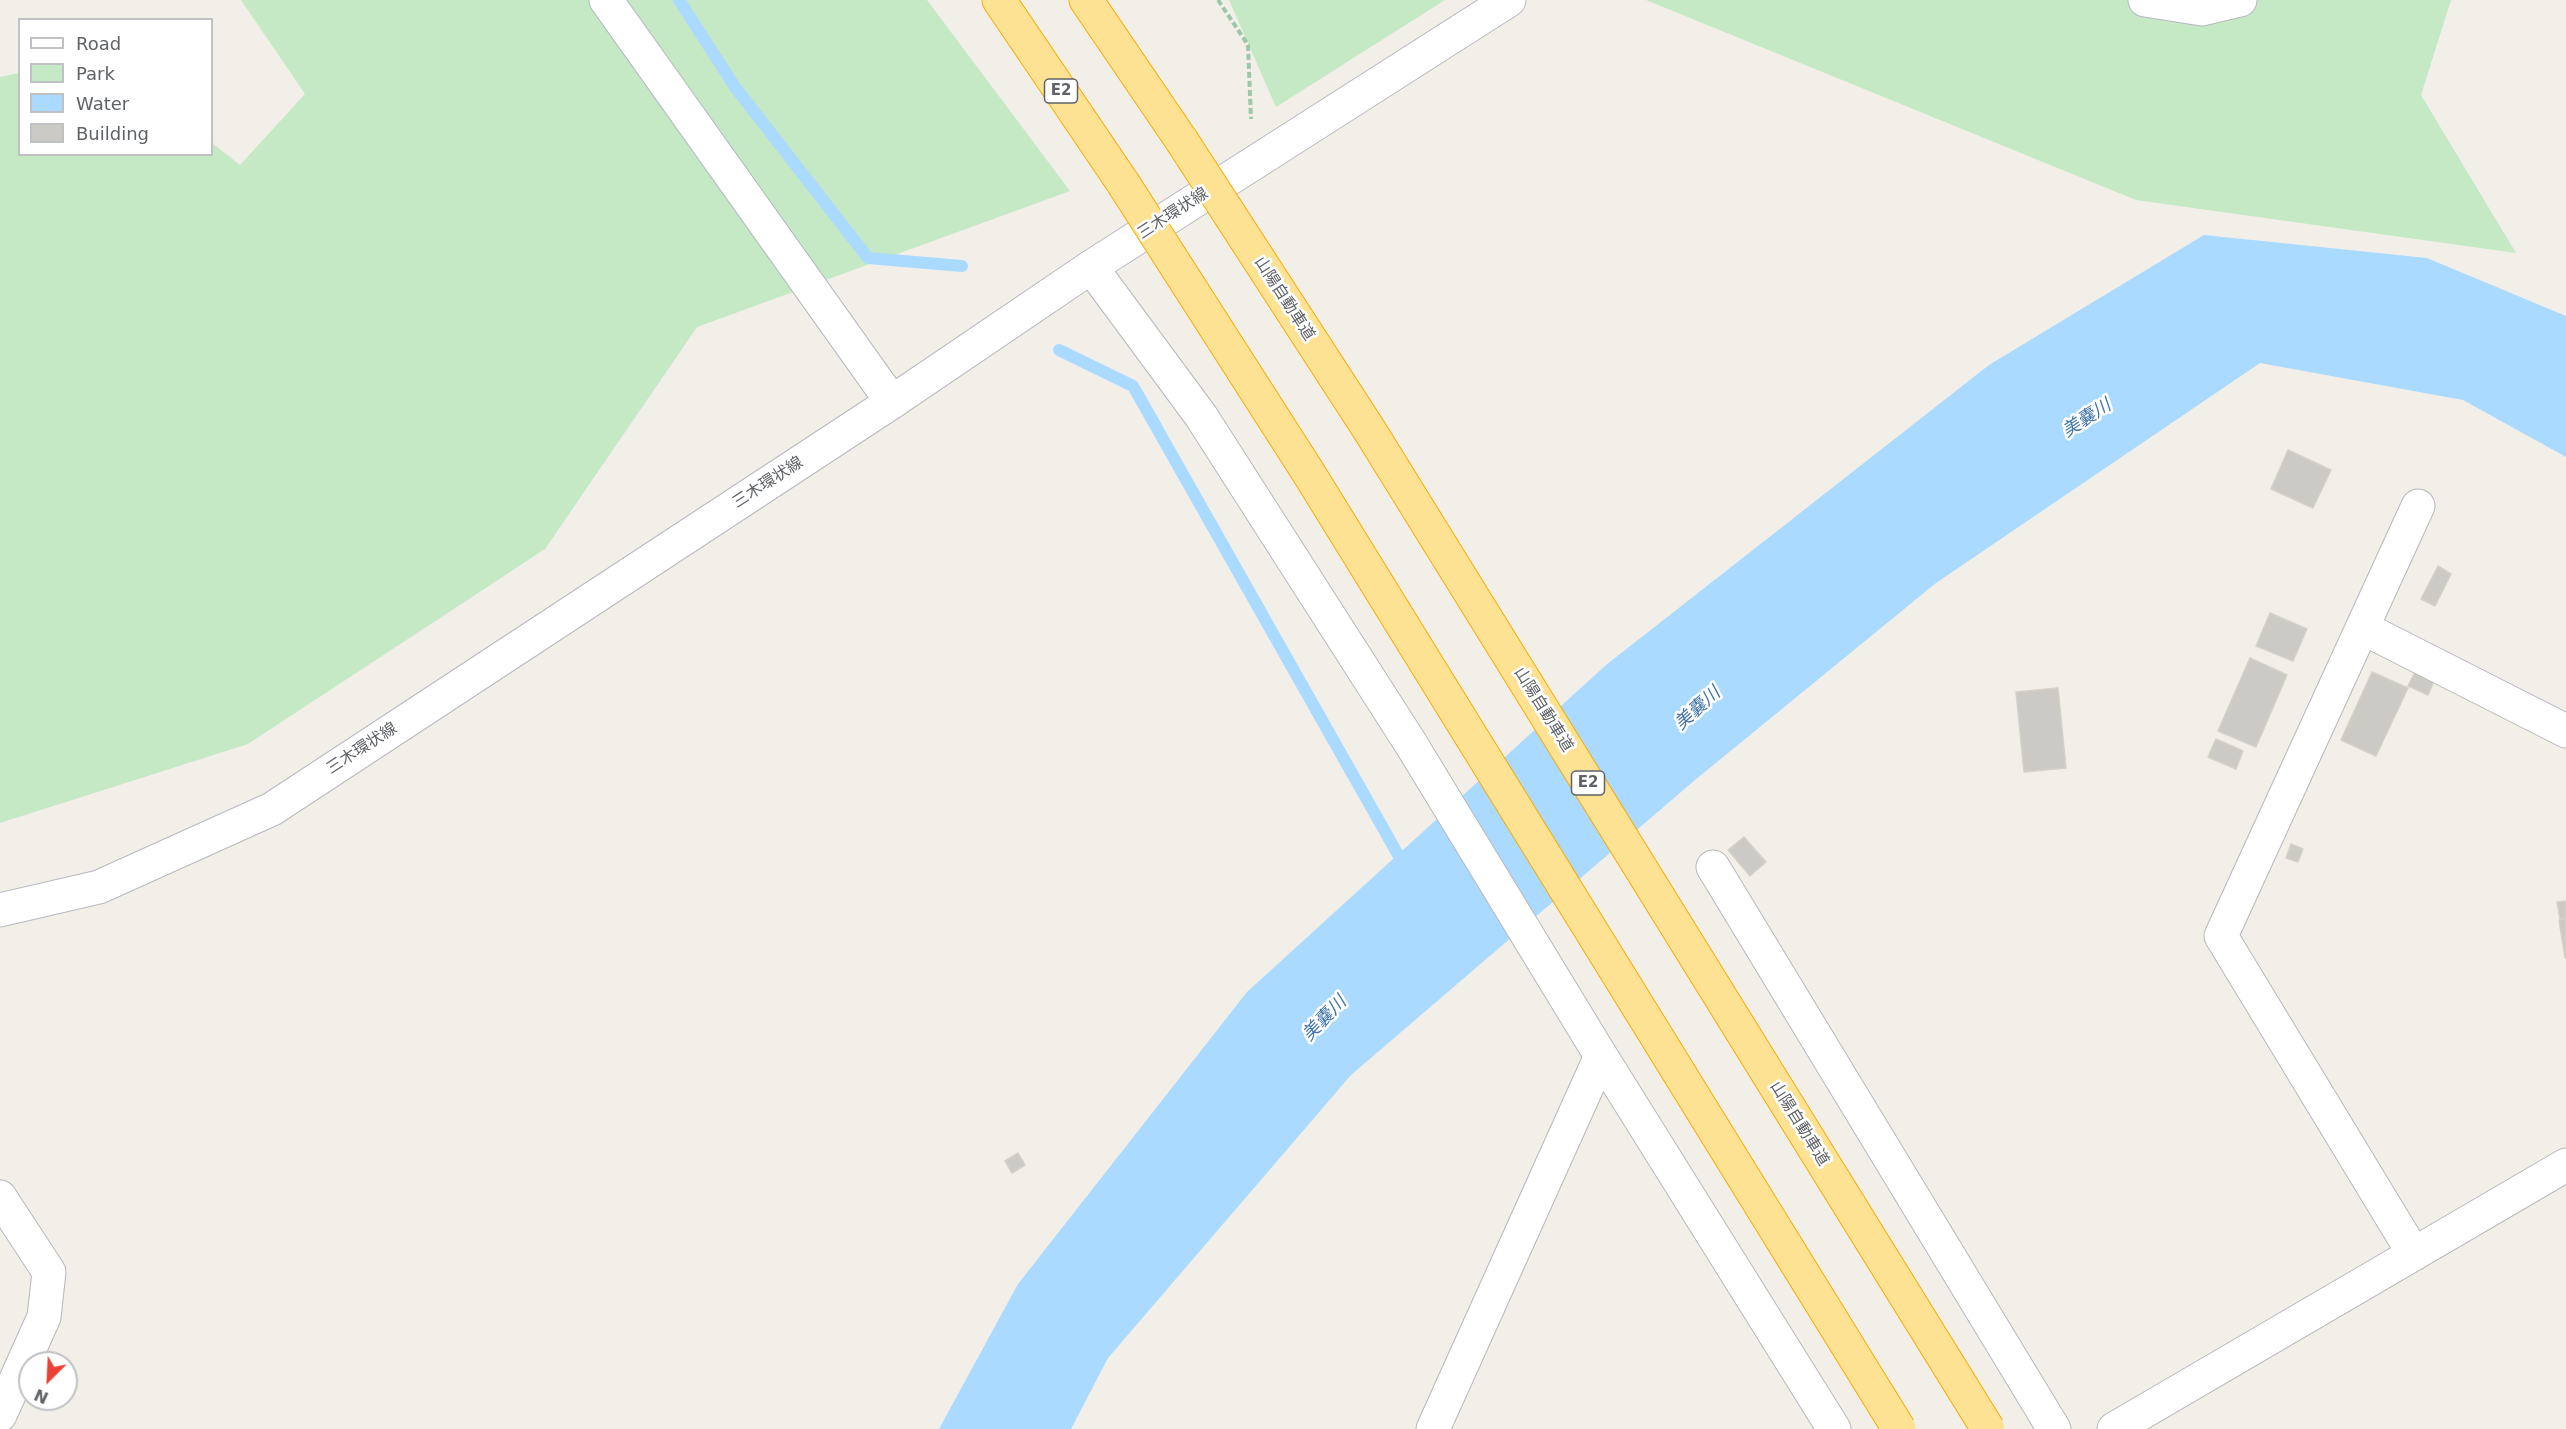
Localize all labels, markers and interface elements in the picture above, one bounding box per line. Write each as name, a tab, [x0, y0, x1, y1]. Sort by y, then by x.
legend	[18, 18, 213, 156]
text: Road	[76, 33, 121, 54]
text: Park	[76, 63, 115, 84]
road number: E2	[1044, 79, 1078, 103]
text: Water	[76, 93, 129, 114]
text: Building	[76, 123, 149, 144]
street label: 三木環状線	[1134, 184, 1212, 244]
street label: 山陽自動車道	[1250, 254, 1318, 344]
water label: 美嚢川	[2058, 395, 2116, 443]
street label: 三木環状線	[729, 453, 807, 513]
street label: 山陽自動車道	[1509, 664, 1577, 756]
water label: 美嚢川	[1671, 683, 1725, 735]
street label: 三木環状線	[323, 719, 401, 779]
road number: E2	[1572, 771, 1604, 795]
water label: 美嚢川	[1298, 992, 1352, 1046]
street label: 山陽自動車道	[1765, 1078, 1833, 1170]
north arrow	[18, 1351, 78, 1411]
text: N	[31, 1385, 51, 1407]

